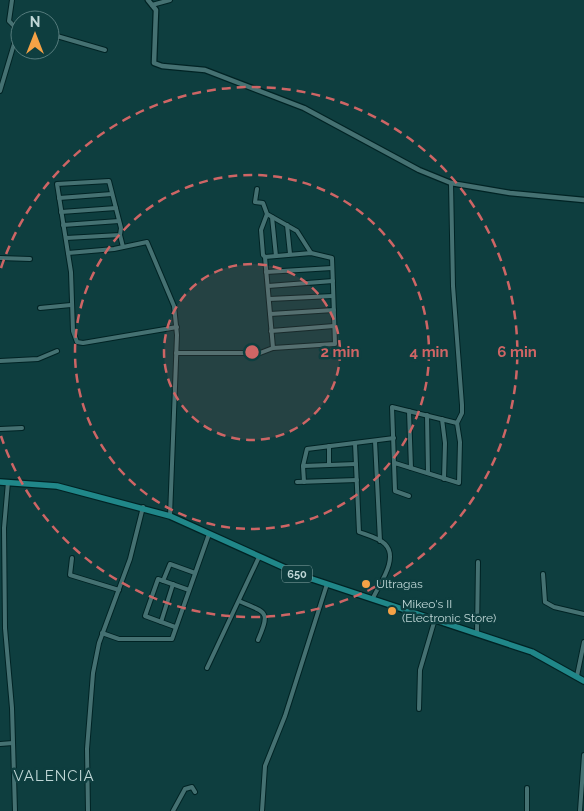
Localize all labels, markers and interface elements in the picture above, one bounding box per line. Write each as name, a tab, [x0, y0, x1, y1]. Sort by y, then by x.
north arrow	[10, 10, 60, 60]
text: N	[30, 14, 40, 30]
centre of rings	[243, 343, 261, 361]
text: 2 min	[321, 343, 359, 361]
text: 4 min	[409, 343, 449, 361]
text: 6 min	[497, 343, 537, 361]
road number: 650	[282, 566, 312, 582]
place label: Ultragas	[376, 577, 423, 591]
marker: Ultragas	[360, 578, 372, 590]
place label: Mikeo's II (Electronic Store)	[402, 597, 496, 625]
marker: Mikeo's II (Electronic Store)	[386, 605, 398, 617]
district label: VALENCIA	[13, 767, 95, 785]

